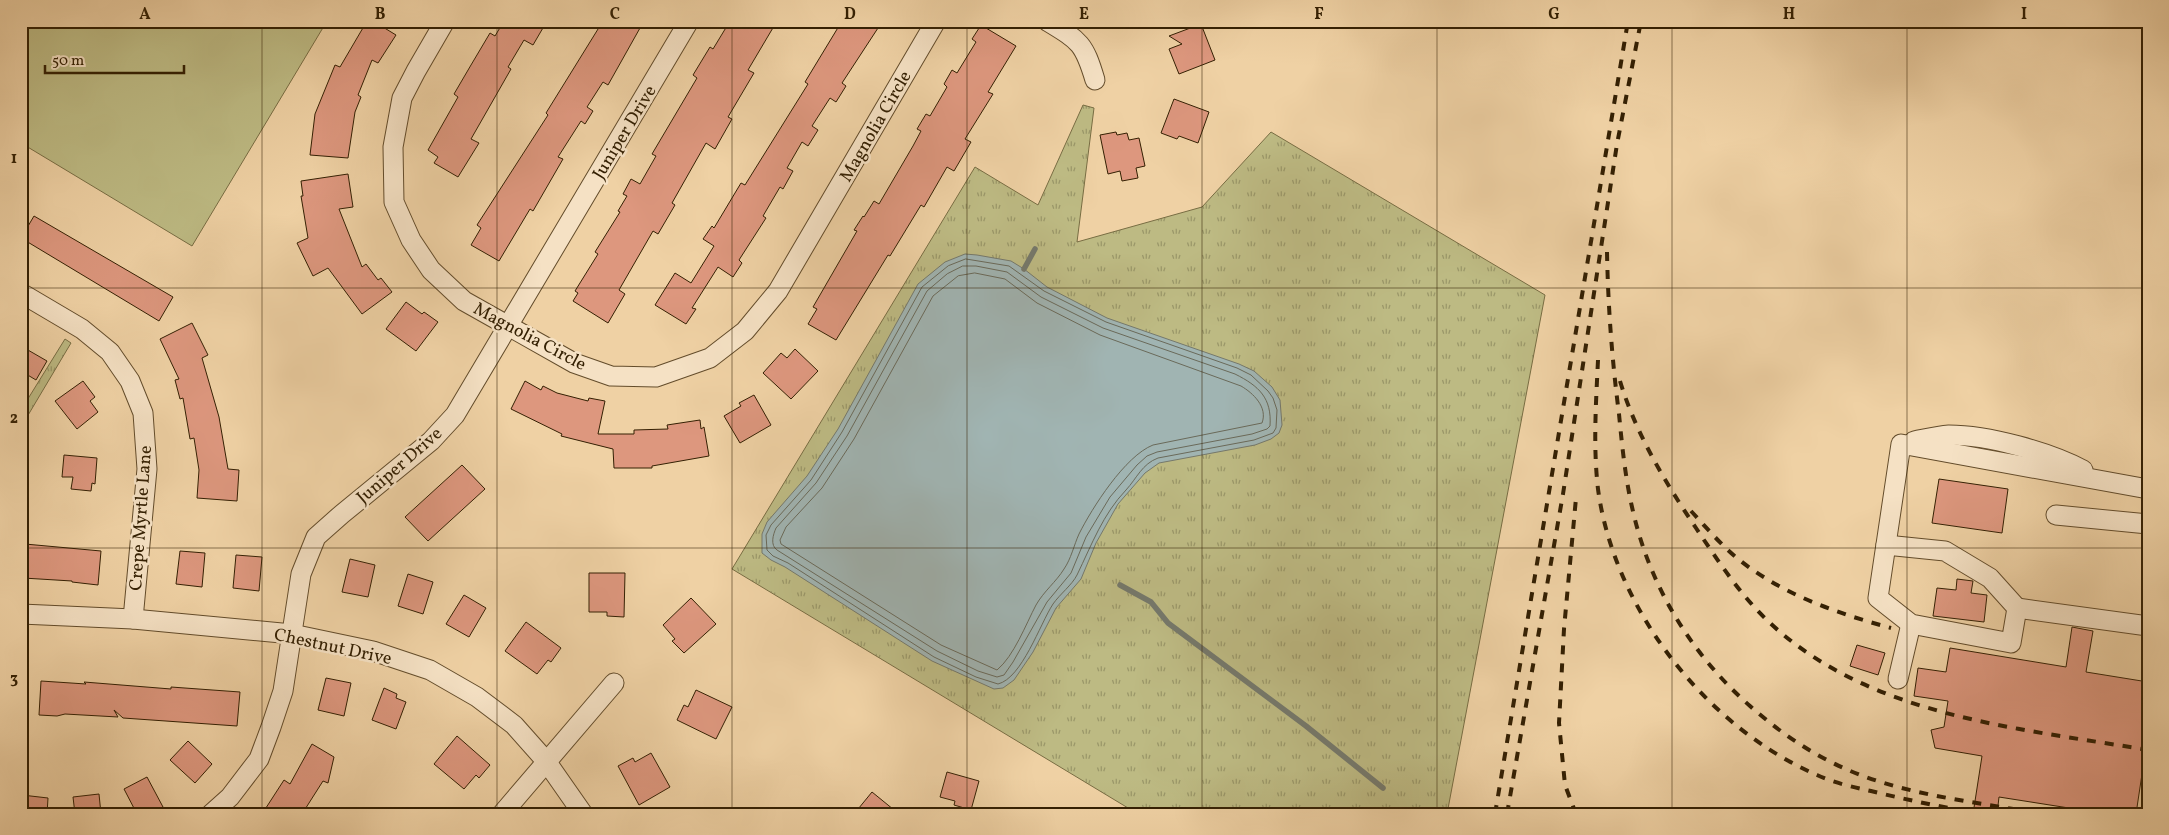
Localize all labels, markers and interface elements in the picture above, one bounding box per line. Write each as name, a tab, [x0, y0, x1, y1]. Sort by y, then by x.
text: A	[139, 4, 151, 26]
text: B	[375, 4, 386, 26]
text: C	[610, 4, 620, 26]
text: D	[844, 4, 856, 26]
text: E	[1079, 4, 1089, 26]
text: F	[1314, 4, 1324, 26]
text: G	[1548, 4, 1560, 26]
text: H	[1783, 4, 1795, 26]
text: I	[2021, 4, 2027, 26]
scale bar	[45, 42, 184, 74]
text: 50 m	[52, 51, 84, 72]
street label: Magnolia Circle	[834, 67, 918, 187]
street label: Juniper Drive	[587, 81, 663, 185]
text: 1	[11, 148, 17, 170]
street label: Magnolia Circle	[468, 297, 590, 378]
text: 2	[10, 408, 18, 430]
street label: Juniper Drive	[352, 422, 448, 510]
street label: Crepe Myrtle Lane	[124, 445, 159, 592]
street label: Chestnut Drive	[271, 623, 394, 672]
text: 3	[10, 668, 18, 690]

